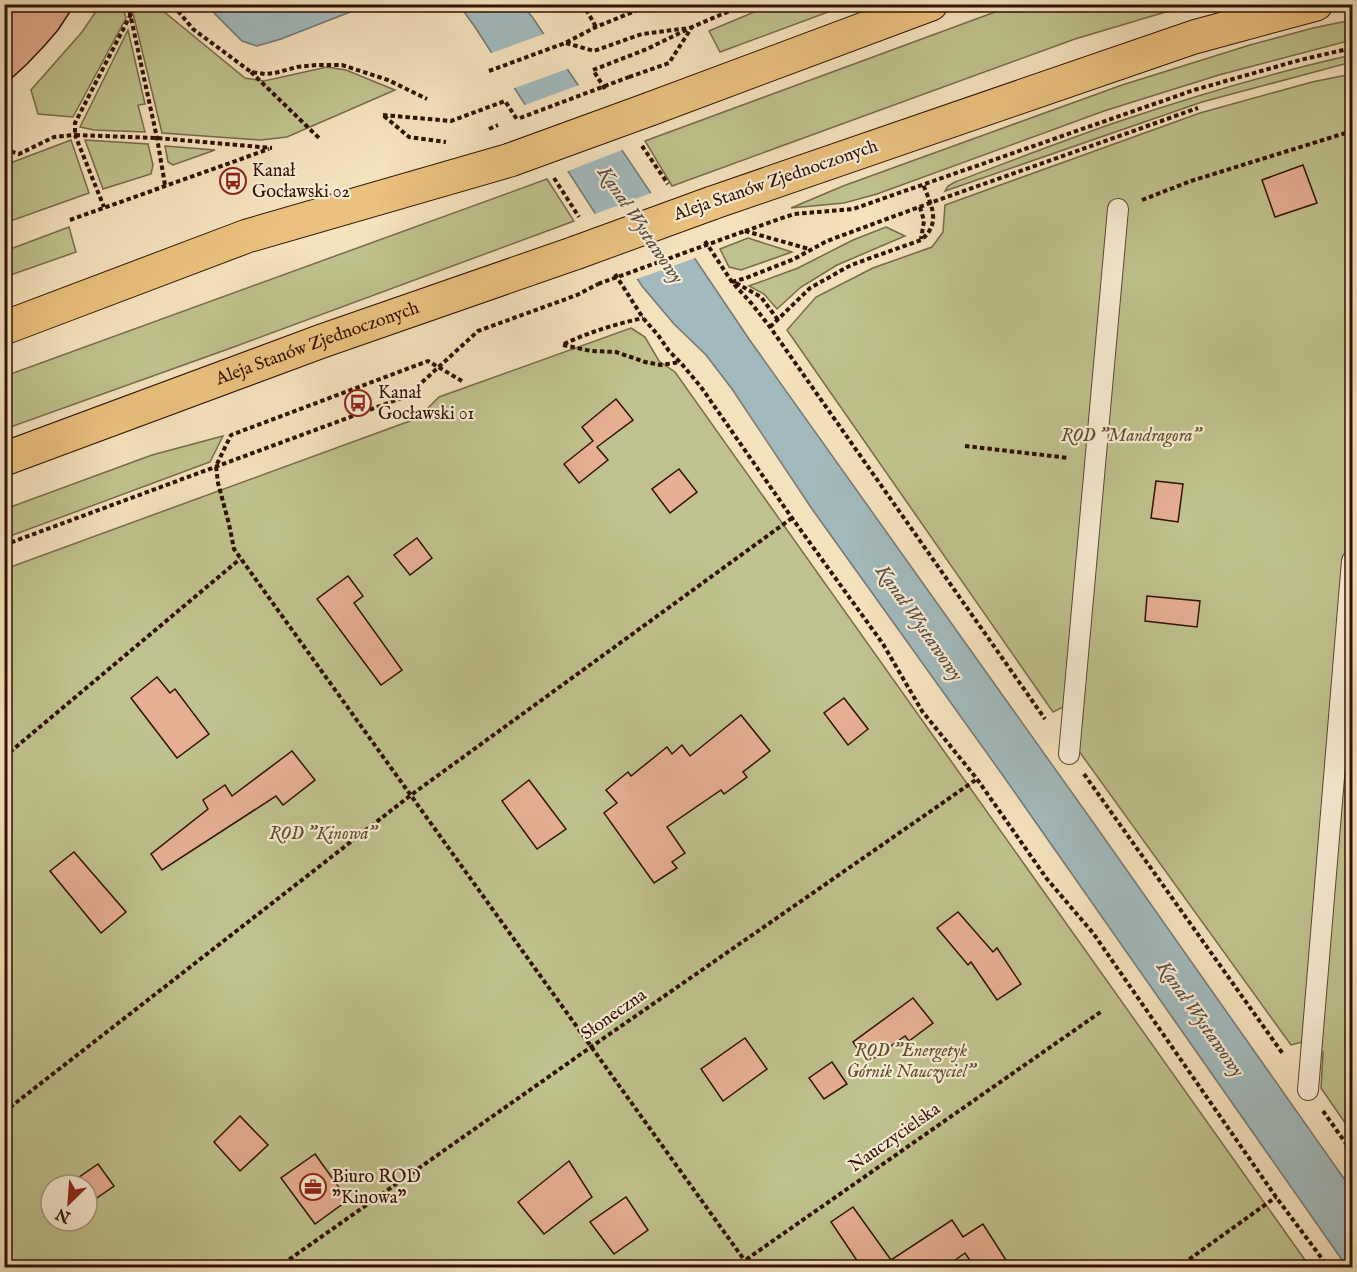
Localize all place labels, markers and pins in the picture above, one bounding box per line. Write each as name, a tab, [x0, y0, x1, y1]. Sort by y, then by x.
place label: Kanał Gocławski 02	[252, 160, 350, 204]
bus stop icon: Kanał Gocławski 02	[218, 166, 248, 196]
place label: Kanał Gocławski 01	[378, 382, 474, 426]
bus stop icon: Kanał Gocławski 01	[343, 388, 373, 418]
place label: Biuro ROD "Kinowa"	[332, 1166, 421, 1210]
office icon: Biuro ROD "Kinowa"	[298, 1172, 328, 1202]

